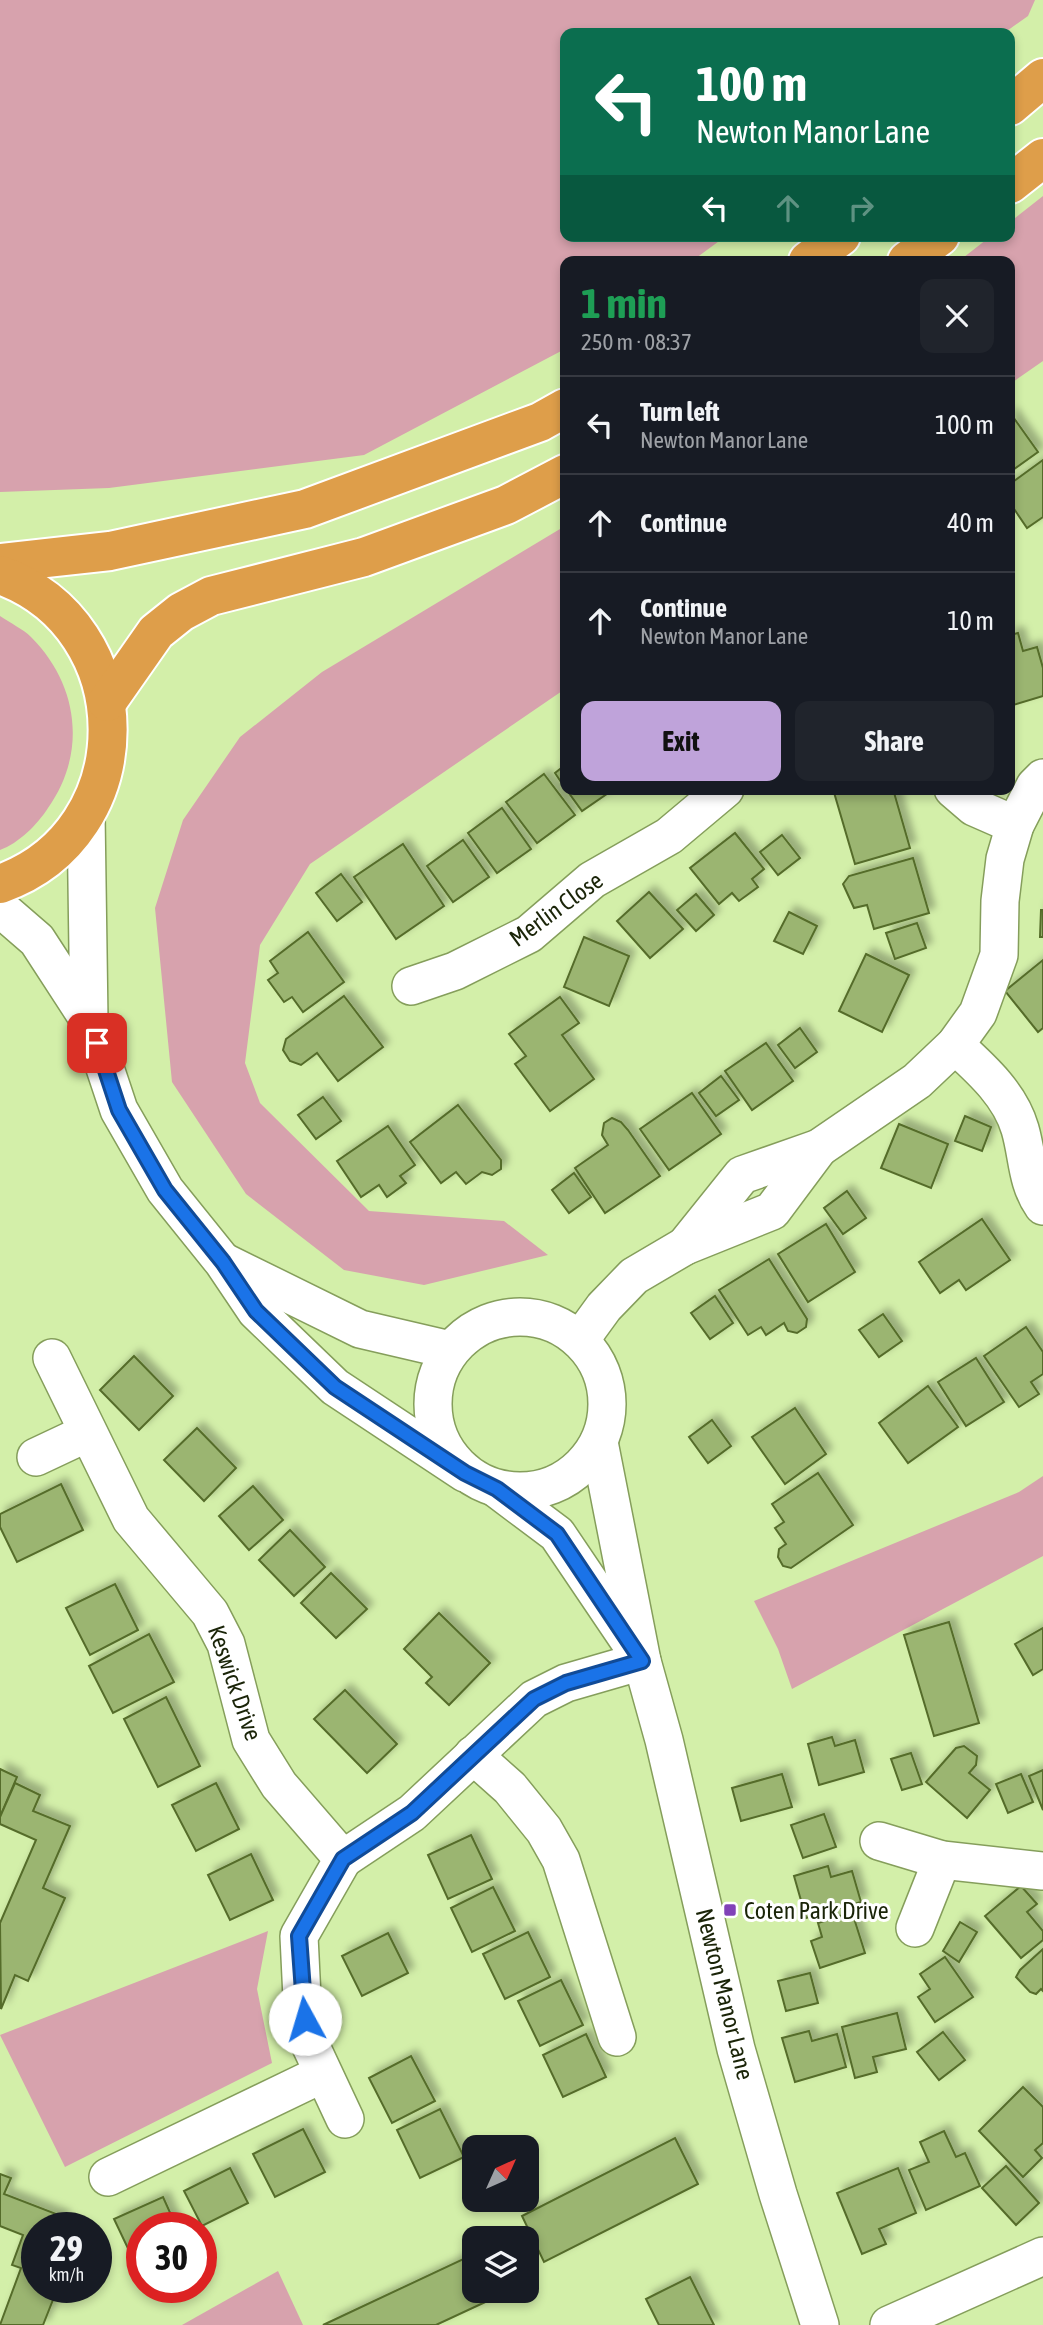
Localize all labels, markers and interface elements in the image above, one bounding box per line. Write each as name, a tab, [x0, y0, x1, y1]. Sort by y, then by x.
text: 100 m	[696, 55, 807, 111]
icon: left	[581, 56, 672, 147]
text: Newton Manor Lane	[696, 113, 930, 150]
icon: left	[696, 189, 734, 227]
icon: ahead	[769, 189, 807, 227]
icon: right	[842, 189, 880, 227]
text: 1 min	[581, 279, 667, 327]
button: close	[920, 279, 994, 353]
text: 250 m · 08:37	[581, 329, 692, 355]
text: Turn left	[640, 397, 720, 427]
icon: left	[581, 406, 619, 444]
text: 100 m	[935, 410, 994, 440]
text: Newton Manor Lane	[640, 427, 808, 453]
icon: ahead	[581, 504, 619, 542]
text: Continue	[640, 508, 727, 538]
text: 40 m	[947, 508, 994, 538]
text: Continue	[640, 593, 727, 623]
icon: ahead	[581, 602, 619, 640]
text: 10 m	[947, 606, 994, 636]
text: Newton Manor Lane	[640, 623, 808, 649]
button: Exit	[581, 701, 781, 781]
button: Share	[795, 701, 994, 781]
street label: Merlin Close	[504, 866, 608, 952]
pin	[67, 1013, 127, 1073]
icon: arrive	[78, 1024, 116, 1062]
street label: Keswick Drive	[203, 1622, 267, 1744]
place label: Coten Park Drive	[744, 1897, 889, 1924]
marker: Coten Park Drive	[722, 1902, 738, 1918]
street label: Newton Manor Lane	[691, 1906, 759, 2082]
position arrow	[268, 1982, 342, 2056]
north arrow	[462, 2135, 539, 2212]
map controls	[462, 2135, 539, 2303]
speed limit sign: 30	[126, 2212, 217, 2303]
button: layers	[462, 2226, 539, 2303]
text: 29	[50, 2228, 83, 2268]
text: km/h	[49, 2264, 84, 2285]

